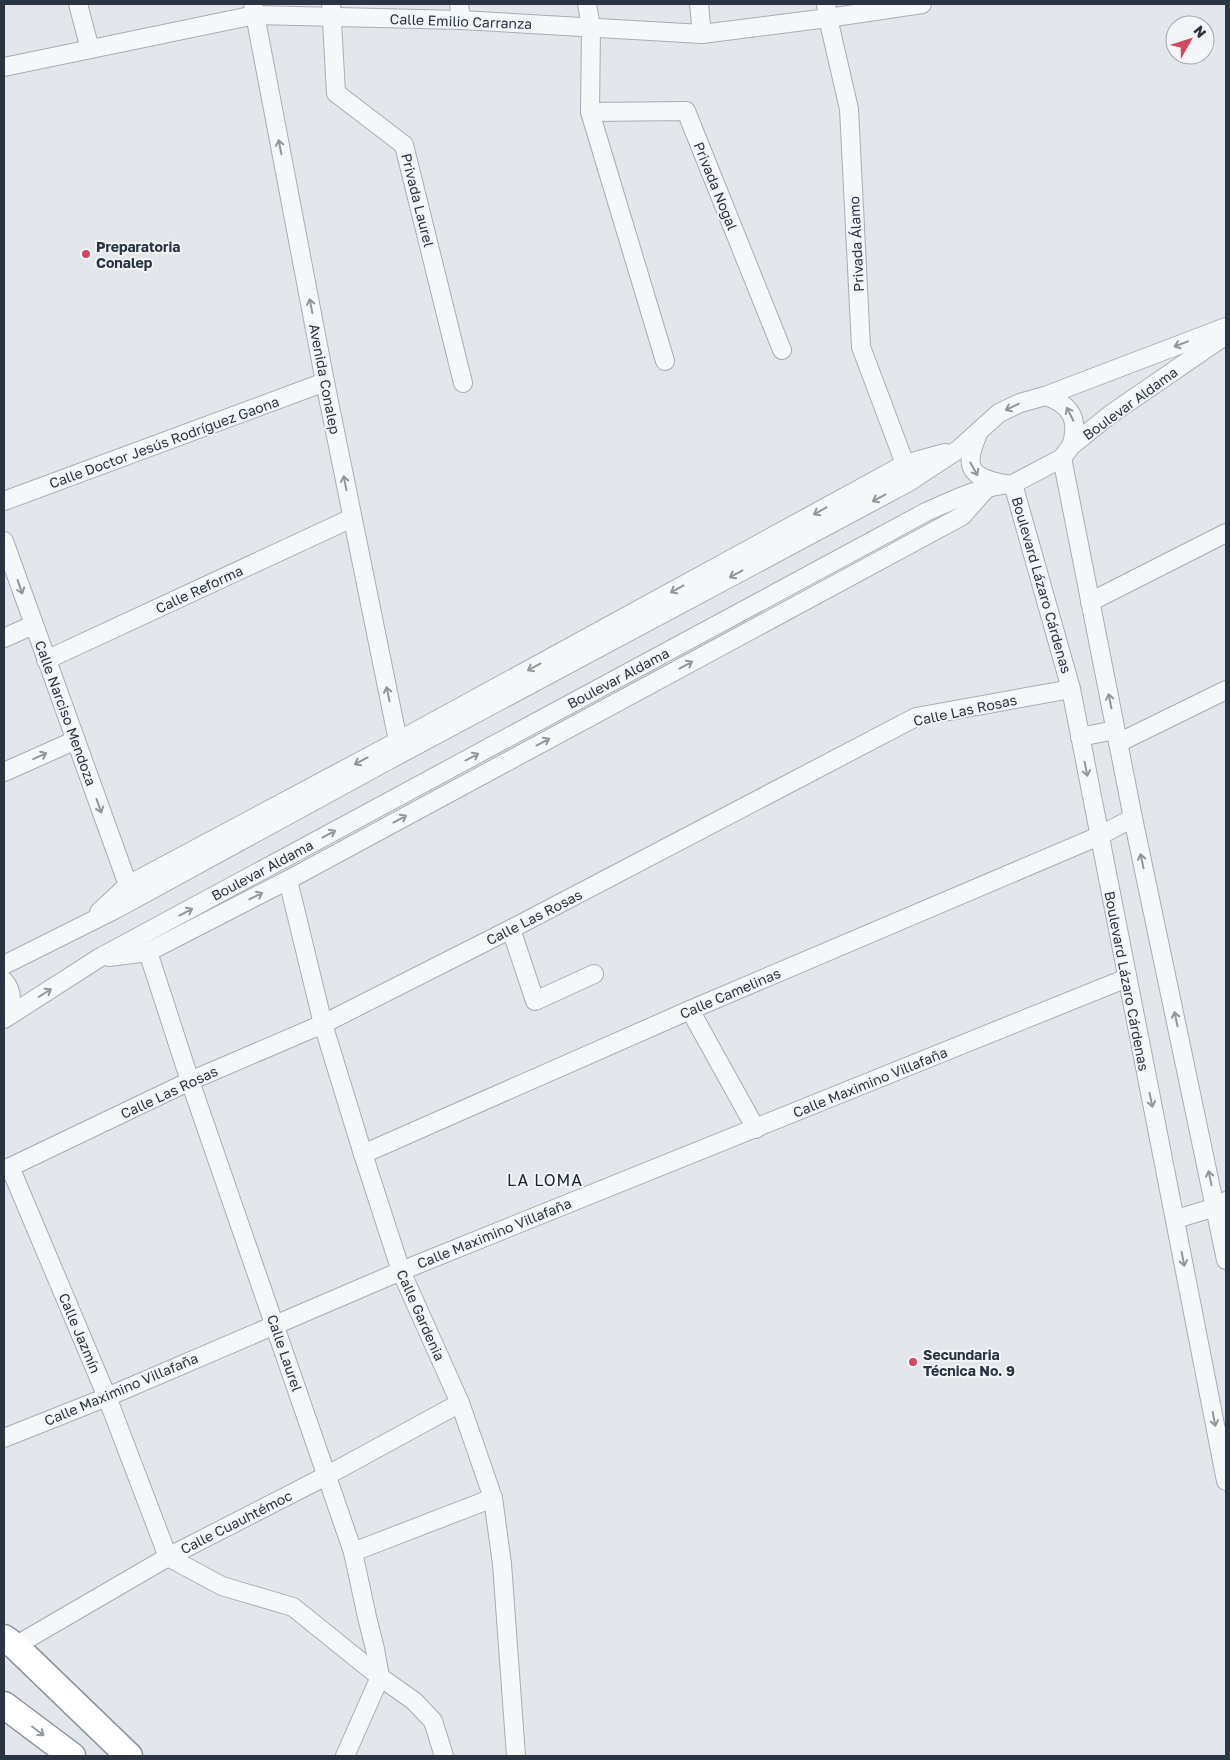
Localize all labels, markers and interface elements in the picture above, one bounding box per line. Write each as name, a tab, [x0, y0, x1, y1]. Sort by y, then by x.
street label: Calle Emilio Carranza	[390, 10, 532, 32]
north arrow	[1165, 15, 1215, 65]
text: N	[1191, 22, 1210, 41]
one-way arrow	[275, 139, 285, 155]
street label: Privada Nogal	[691, 139, 741, 233]
street label: Privada Laurel	[398, 151, 438, 249]
street label: Privada Álamo	[845, 196, 867, 292]
place label: Preparatoria Conalep	[96, 238, 180, 271]
marker: Preparatoria Conalep	[80, 248, 92, 260]
one-way arrow	[305, 299, 315, 315]
street label: Avenida Conalep	[306, 322, 344, 436]
one-way arrow	[1174, 340, 1189, 349]
street label: Boulevar Aldama	[1079, 363, 1181, 443]
street label: Calle Doctor Jesús Rodríguez Gaona	[47, 392, 281, 492]
one-way arrow	[1005, 402, 1020, 412]
one-way arrow	[1065, 407, 1075, 422]
one-way arrow	[969, 461, 979, 476]
one-way arrow	[340, 475, 350, 491]
one-way arrow	[872, 494, 887, 503]
street label: Boulevard Lázaro Cárdenas	[1009, 495, 1075, 675]
one-way arrow	[812, 506, 827, 516]
street label: Calle Reforma	[153, 561, 245, 617]
one-way arrow	[729, 570, 743, 580]
one-way arrow	[16, 579, 25, 594]
one-way arrow	[670, 585, 685, 594]
street label: Calle Narciso Mendoza	[32, 638, 100, 788]
street label: Boulevar Aldama	[564, 644, 672, 712]
one-way arrow	[678, 660, 693, 669]
one-way arrow	[527, 662, 542, 672]
one-way arrow	[383, 686, 393, 702]
street label: Calle Las Rosas	[912, 691, 1018, 729]
one-way arrow	[1105, 694, 1114, 710]
one-way arrow	[535, 737, 550, 747]
one-way arrow	[32, 750, 47, 760]
one-way arrow	[464, 752, 479, 762]
one-way arrow	[354, 757, 369, 766]
one-way arrow	[1082, 760, 1091, 776]
one-way arrow	[95, 797, 105, 813]
one-way arrow	[392, 814, 406, 824]
one-way arrow	[321, 829, 335, 839]
street label: Boulevar Aldama	[208, 836, 316, 904]
one-way arrow	[1136, 853, 1146, 869]
street label: Calle Las Rosas	[483, 886, 585, 948]
street label: Boulevard Lázaro Cárdenas	[1101, 890, 1153, 1072]
one-way arrow	[249, 891, 264, 901]
one-way arrow	[178, 906, 192, 916]
street label: Calle Camelinas	[677, 964, 783, 1022]
one-way arrow	[37, 987, 51, 997]
one-way arrow	[1170, 1012, 1180, 1028]
street label: Calle Maximino Villafaña	[790, 1043, 950, 1121]
street label: Calle Las Rosas	[118, 1062, 220, 1122]
one-way arrow	[1147, 1091, 1157, 1107]
district label: LA LOMA	[507, 1170, 583, 1190]
one-way arrow	[1204, 1171, 1214, 1187]
street label: Calle Maximino Villafaña	[414, 1194, 574, 1272]
one-way arrow	[1179, 1251, 1189, 1267]
street label: Calle Gardenia	[393, 1267, 449, 1363]
street label: Calle Jazmín	[55, 1290, 105, 1376]
street label: Calle Laurel	[264, 1312, 306, 1394]
place label: Secundaria Técnica No. 9	[923, 1346, 1015, 1379]
street label: Calle Maximino Villafaña	[42, 1349, 200, 1429]
marker: Secundaria Técnica No. 9	[907, 1356, 919, 1368]
one-way arrow	[1210, 1410, 1220, 1426]
street label: Calle Cuauhtémoc	[177, 1486, 295, 1557]
one-way arrow	[31, 1725, 44, 1736]

